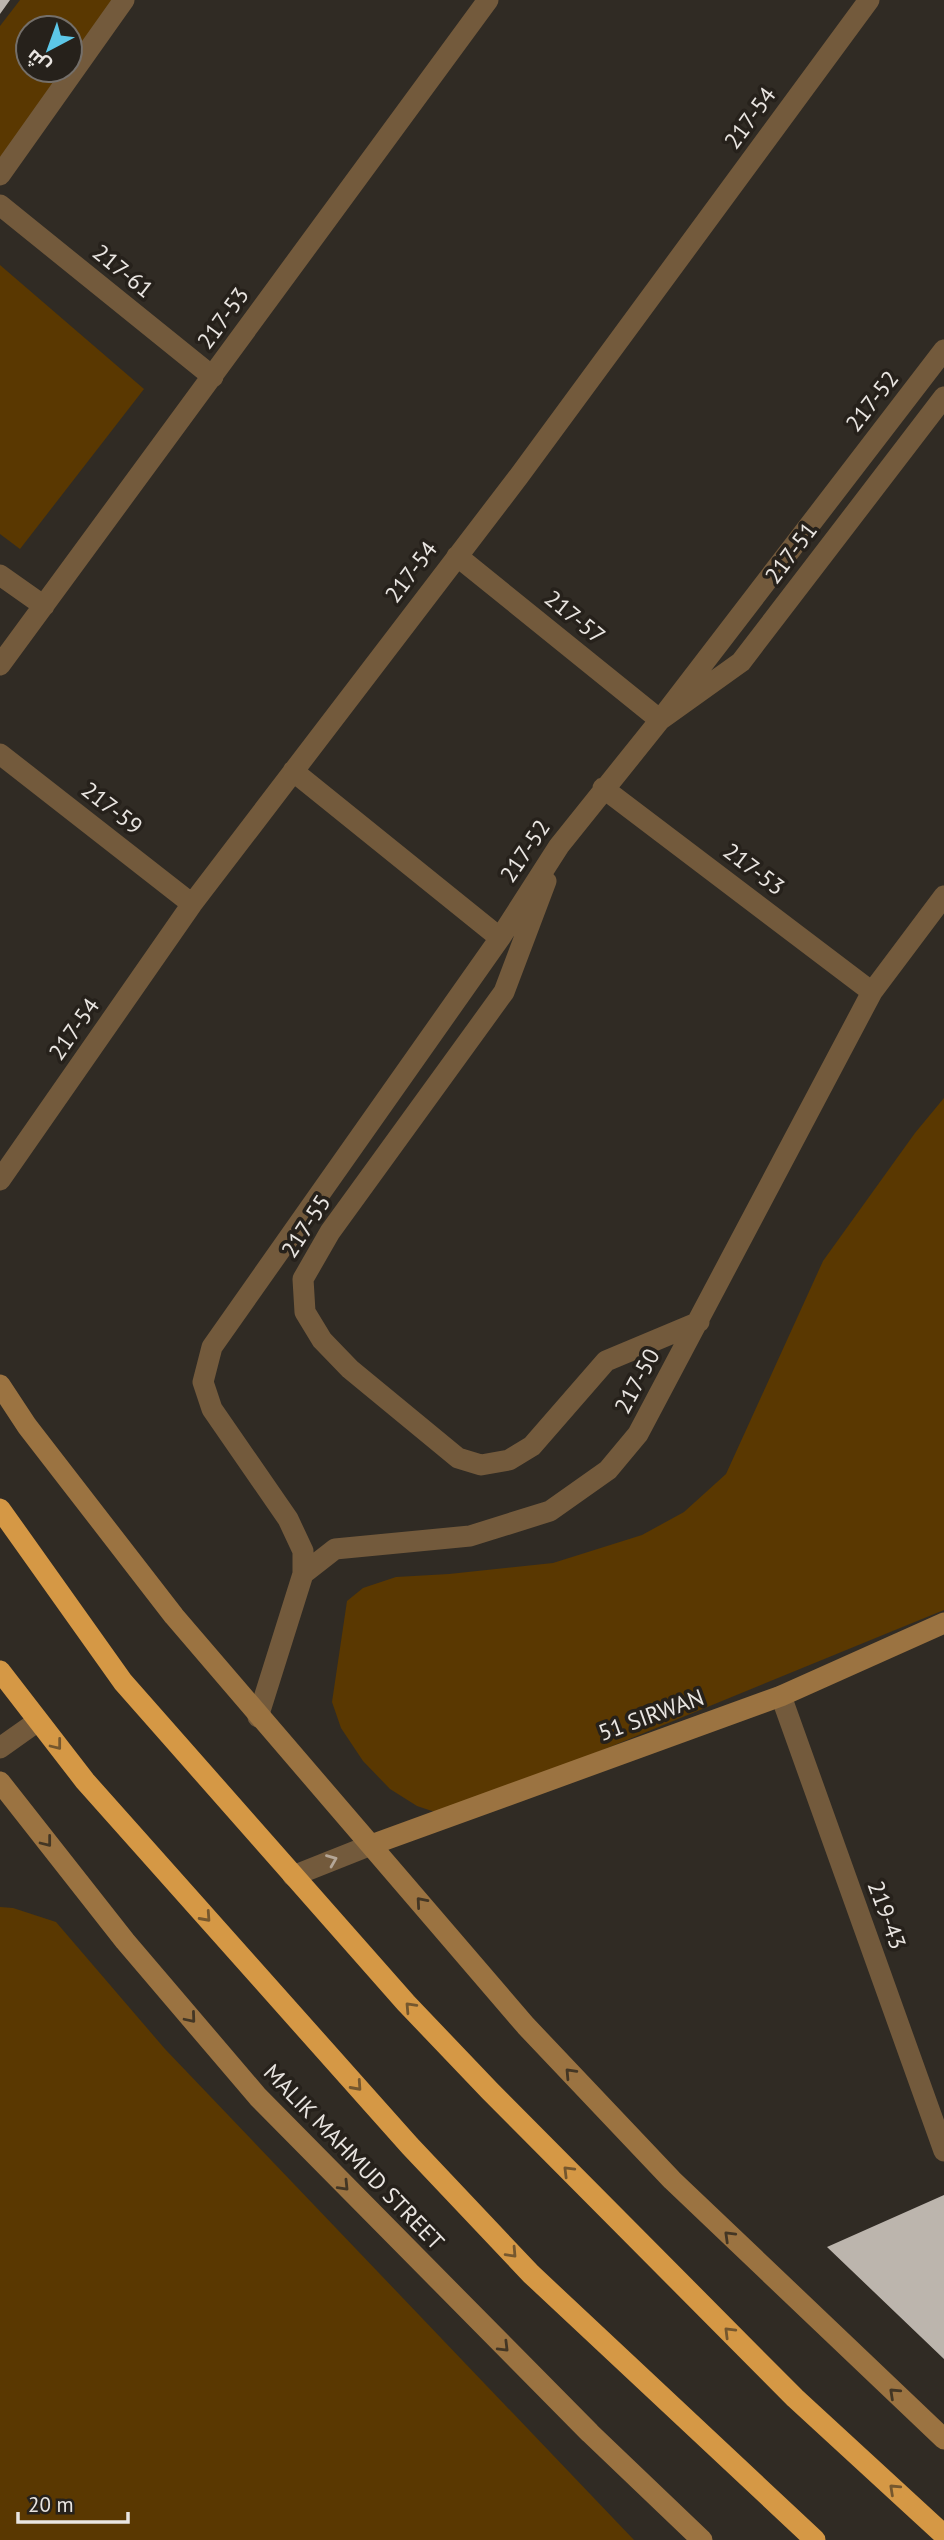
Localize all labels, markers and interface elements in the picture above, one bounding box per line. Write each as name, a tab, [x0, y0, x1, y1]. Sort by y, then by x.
north arrow	[14, 14, 84, 84]
text: ش	[21, 45, 55, 79]
street label: 217-54	[717, 81, 782, 154]
street label: 217-61	[87, 237, 159, 304]
street label: 217-53	[190, 281, 255, 354]
street label: 217-52	[839, 364, 904, 437]
street label: 217-51	[758, 516, 823, 589]
street label: 217-54	[378, 535, 443, 608]
street label: 217-57	[539, 583, 611, 650]
street label: 217-59	[76, 775, 149, 840]
street label: 217-52	[493, 814, 556, 888]
street label: 217-53	[718, 836, 791, 901]
street label: 217-54	[42, 992, 106, 1065]
street label: 217-55	[274, 1189, 337, 1263]
street label: 217-50	[607, 1343, 666, 1418]
street label: 51 SIRWAN	[594, 1682, 708, 1747]
one-way arrow	[48, 1737, 61, 1749]
one-way arrow	[39, 1833, 51, 1846]
one-way arrow	[326, 1855, 338, 1869]
street label: 219-43	[862, 1877, 913, 1953]
one-way arrow	[417, 1897, 429, 1910]
one-way arrow	[197, 1909, 210, 1922]
one-way arrow	[406, 2002, 419, 2015]
one-way arrow	[183, 2010, 195, 2023]
street label: MALIK MAHMUD STREET	[258, 2058, 451, 2256]
one-way arrow	[566, 2068, 579, 2081]
one-way arrow	[349, 2078, 361, 2091]
one-way arrow	[564, 2166, 577, 2179]
one-way arrow	[336, 2177, 349, 2190]
one-way arrow	[724, 2231, 737, 2244]
one-way arrow	[503, 2245, 516, 2258]
one-way arrow	[725, 2328, 737, 2340]
one-way arrow	[496, 2339, 509, 2352]
one-way arrow	[889, 2388, 902, 2401]
scale bar	[18, 2480, 128, 2524]
one-way arrow	[889, 2484, 902, 2497]
text: 20 m	[28, 2491, 74, 2518]

